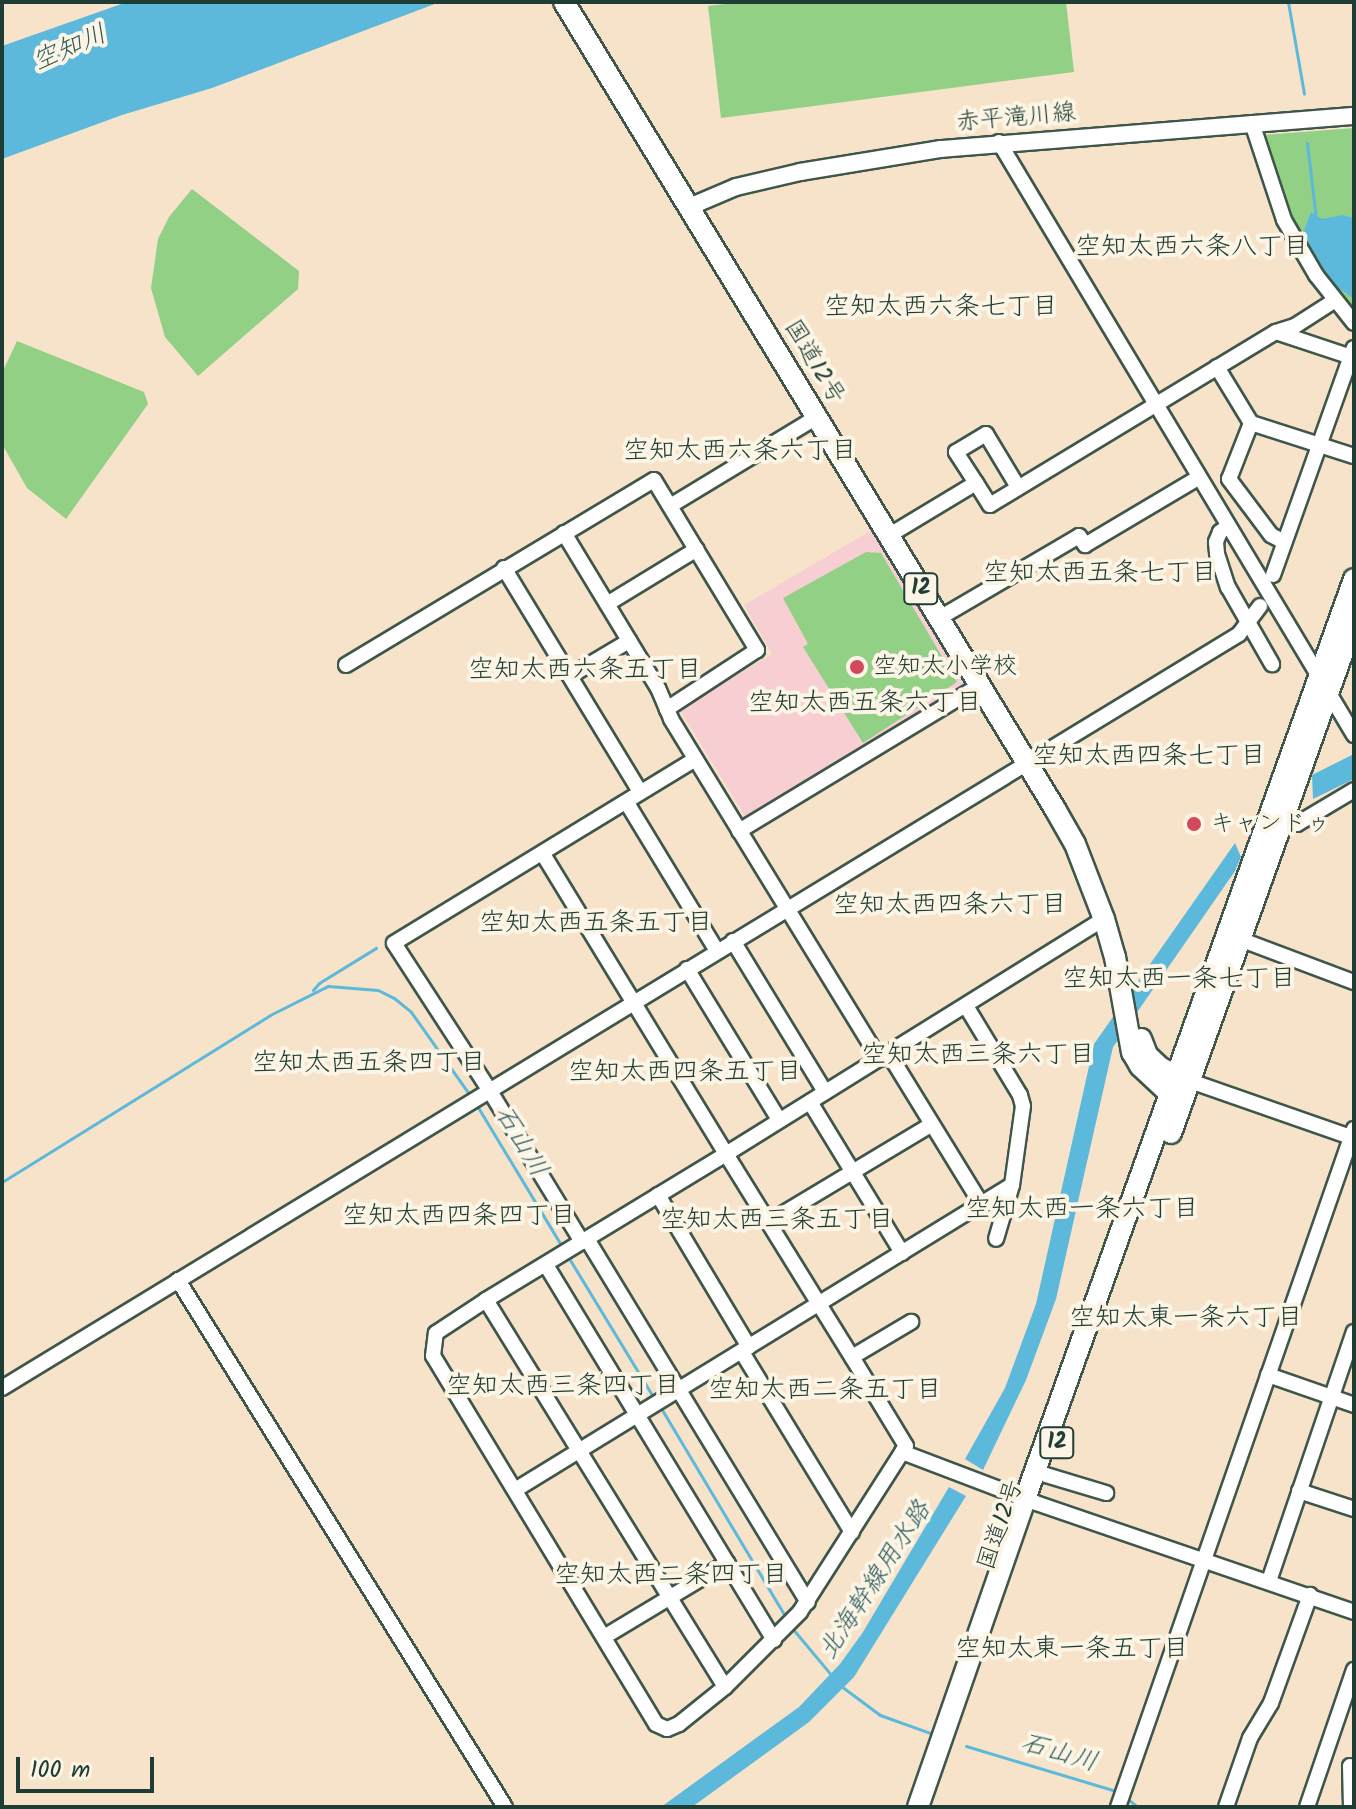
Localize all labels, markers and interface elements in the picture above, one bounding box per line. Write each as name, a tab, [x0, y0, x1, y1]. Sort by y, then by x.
water label: 空知川	[28, 19, 112, 79]
street label: 赤平滝川線	[955, 98, 1077, 138]
district label: 空知太西六条八丁目	[1075, 232, 1309, 264]
district label: 空知太西六条七丁目	[824, 292, 1058, 324]
street label: 国道12号	[778, 315, 850, 409]
district label: 空知太西六条六丁目	[623, 436, 857, 468]
district label: 空知太西五条七丁目	[983, 558, 1217, 590]
road number: 12	[903, 571, 939, 607]
place label: 空知太小学校	[873, 653, 1017, 681]
district label: 空知太西六条五丁目	[468, 655, 702, 687]
marker: 空知太小学校	[848, 658, 866, 676]
district label: 空知太西五条六丁目	[748, 688, 982, 720]
district label: 空知太西四条七丁目	[1032, 741, 1266, 773]
place label: キャンドゥ	[1210, 810, 1330, 838]
marker: キャンドゥ	[1185, 815, 1203, 833]
district label: 空知太西四条六丁目	[833, 890, 1067, 922]
district label: 空知太西五条五丁目	[479, 908, 713, 940]
district label: 空知太西一条七丁目	[1062, 964, 1296, 996]
district label: 空知太西三条六丁目	[861, 1040, 1095, 1072]
district label: 空知太西五条四丁目	[252, 1048, 486, 1080]
district label: 空知太西四条五丁目	[568, 1057, 802, 1089]
water label: 石山川	[487, 1101, 553, 1183]
district label: 空知太西一条六丁目	[965, 1194, 1199, 1226]
district label: 空知太西四条四丁目	[342, 1201, 576, 1233]
district label: 空知太西三条五丁目	[660, 1205, 894, 1237]
district label: 空知太東一条六丁目	[1069, 1303, 1303, 1335]
district label: 空知太西三条四丁目	[446, 1371, 680, 1403]
district label: 空知太西二条五丁目	[708, 1375, 942, 1407]
road number: 12	[1039, 1425, 1075, 1461]
street label: 国道12号	[972, 1476, 1030, 1574]
water label: 北海幹線用水路	[813, 1496, 939, 1666]
district label: 空知太西二条四丁目	[554, 1560, 788, 1592]
district label: 空知太東一条五丁目	[955, 1634, 1189, 1666]
water label: 石山川	[1017, 1728, 1101, 1780]
scale bar	[20, 1741, 158, 1791]
text: 100 m	[30, 1751, 90, 1790]

